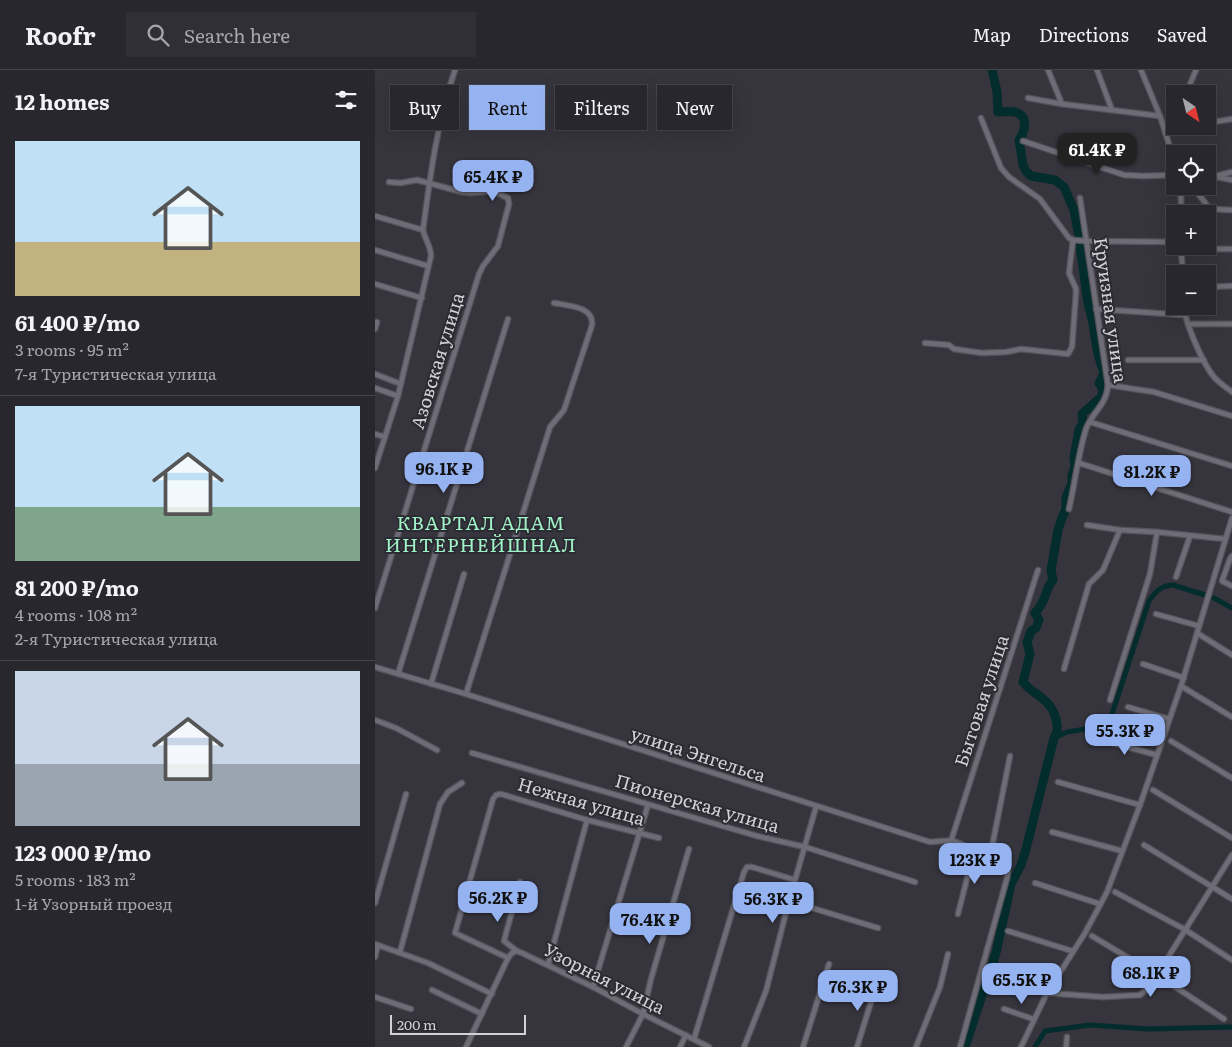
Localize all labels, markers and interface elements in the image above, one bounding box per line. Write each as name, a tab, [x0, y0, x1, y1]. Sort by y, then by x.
search box	[126, 12, 476, 57]
text: Roofr	[25, 17, 96, 52]
icon: search	[144, 21, 172, 49]
text: Search here	[184, 21, 290, 49]
text: Map	[973, 21, 1011, 48]
text: Directions	[1039, 21, 1129, 48]
text: Saved	[1157, 21, 1207, 48]
text: 12 homes	[15, 85, 109, 116]
chip: Buy	[390, 85, 459, 130]
chip: Rent	[469, 85, 545, 130]
chip: Filters	[555, 85, 647, 130]
chip: New	[657, 85, 732, 130]
north arrow	[1166, 85, 1216, 135]
map controls	[1166, 85, 1216, 315]
icon: filters	[332, 86, 360, 114]
pin: 61.4K ₽	[1051, 132, 1143, 175]
text: 61.4K ₽	[1069, 137, 1125, 161]
button: locate	[1166, 145, 1216, 195]
pin: 65.4K ₽	[447, 160, 539, 202]
text: 65.4K ₽	[464, 164, 522, 188]
icon: home	[143, 173, 233, 263]
button: +	[1166, 205, 1216, 255]
street label: Круизная улица	[1088, 235, 1135, 385]
button: −	[1166, 265, 1216, 315]
street label: Азовская улица	[403, 289, 470, 432]
text: 61 400 ₽/mo	[15, 306, 140, 337]
text: 3 rooms · 95 m²	[15, 337, 129, 361]
text: 7-я Туристическая улица	[15, 361, 217, 385]
icon: home	[143, 439, 233, 529]
pin: 96.1K ₽	[398, 452, 490, 494]
pin: 81.2K ₽	[1106, 454, 1198, 497]
text: 96.1K ₽	[416, 456, 472, 480]
text: 81.2K ₽	[1124, 459, 1180, 483]
district label: КВАРТАЛ АДАМ ИНТЕРНЕЙШНАЛ	[385, 508, 577, 558]
text: 81 200 ₽/mo	[15, 571, 139, 602]
text: 4 rooms · 108 m²	[15, 602, 137, 626]
text: 2-я Туристическая улица	[15, 626, 218, 650]
street label: Бытовая улица	[947, 631, 1015, 770]
icon: home	[143, 704, 233, 794]
pin: 55.3K ₽	[1079, 714, 1171, 756]
text: 55.3K ₽	[1096, 718, 1154, 742]
street label: улица Энгельса	[627, 719, 770, 788]
street label: Пионерская улица	[612, 766, 783, 839]
street label: Нежная улица	[515, 769, 649, 832]
text: 123 000 ₽/mo	[15, 836, 151, 867]
pin: 123K ₽	[934, 842, 1016, 885]
text: 123K ₽	[950, 847, 1000, 871]
text: 5 rooms · 183 m²	[15, 867, 136, 891]
pin: 56.2K ₽	[452, 880, 544, 923]
pin: 56.3K ₽	[727, 882, 819, 924]
text: 56.2K ₽	[469, 885, 527, 909]
text: 56.3K ₽	[744, 886, 802, 910]
text: 1-й Узорный проезд	[15, 891, 172, 915]
pin: 76.4K ₽	[604, 902, 696, 945]
text: 76.4K ₽	[621, 907, 679, 931]
street label: Узорная улица	[539, 935, 670, 1020]
pin: 68.1K ₽	[1105, 956, 1197, 998]
text: 68.1K ₽	[1122, 960, 1180, 984]
pin: 65.5K ₽	[976, 962, 1068, 1005]
text: 65.5K ₽	[993, 967, 1051, 991]
pin: 76.3K ₽	[812, 970, 904, 1012]
text: 76.3K ₽	[829, 974, 887, 998]
scale bar	[390, 1012, 526, 1035]
text: 200 m	[397, 1014, 437, 1034]

